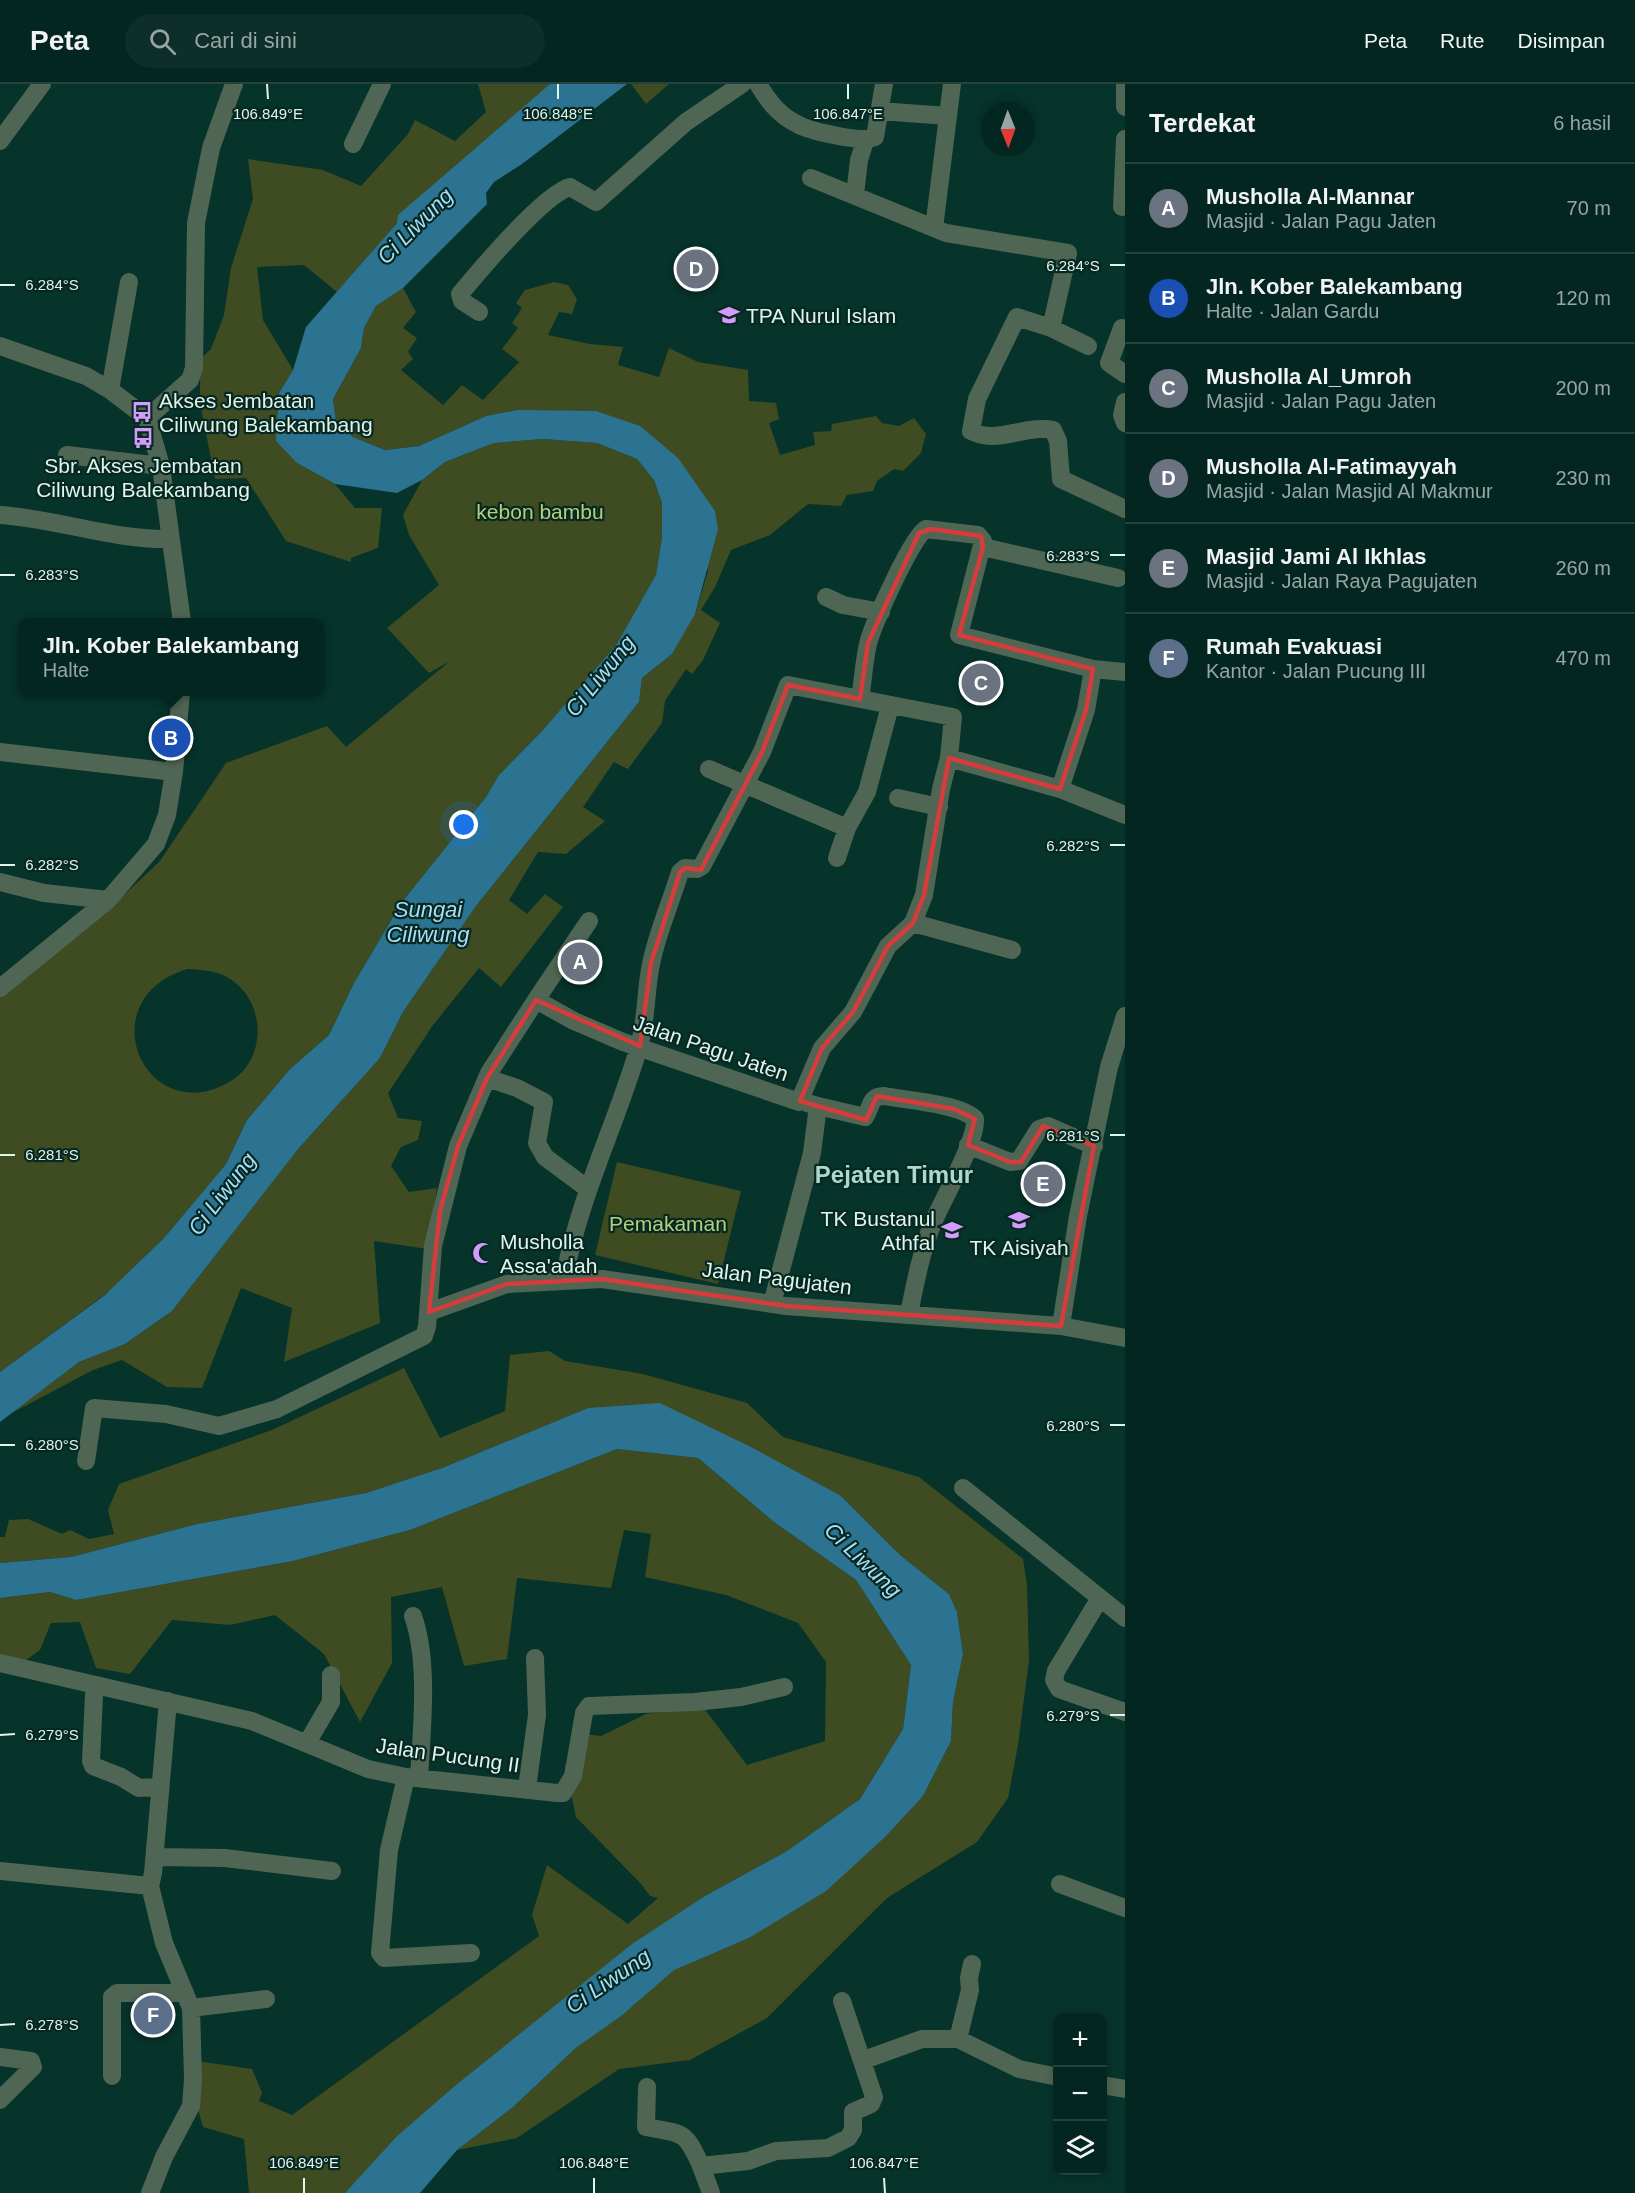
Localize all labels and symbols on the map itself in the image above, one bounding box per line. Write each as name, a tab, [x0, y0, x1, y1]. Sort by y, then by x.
north arrow	[981, 102, 1035, 156]
text: 106.849°E	[233, 105, 303, 122]
text: 106.848°E	[523, 105, 593, 122]
text: 106.847°E	[813, 105, 883, 122]
water label: Ci Liwung	[372, 182, 459, 269]
pin: D	[676, 246, 716, 291]
text: 6.284°S	[1046, 257, 1100, 274]
text: 6.284°S	[25, 276, 79, 293]
school or university icon: TPA Nurul Islam	[717, 303, 741, 327]
place label: TPA Nurul Islam	[746, 304, 896, 327]
place label: Akses Jembatan Ciliwung Balekambang	[159, 389, 373, 436]
bus stop icon: Akses Jembatan Ciliwung Balekambang	[130, 400, 154, 424]
bus stop icon: Sbr. Akses Jembatan Ciliwung Balekambang	[131, 426, 155, 450]
place label: Sbr. Akses Jembatan Ciliwung Balekambang	[36, 454, 250, 501]
park label: kebon bambu	[476, 500, 604, 523]
text: 6.283°S	[1046, 547, 1100, 564]
text: 6.283°S	[25, 566, 79, 583]
water label: Ci Liwung	[560, 630, 641, 721]
pin: C	[962, 660, 1000, 706]
pin: B	[152, 716, 190, 760]
your location	[449, 810, 478, 839]
text: 6.282°S	[1046, 837, 1100, 854]
text: 6.282°S	[25, 856, 79, 873]
water label: Sungai Ciliwung	[386, 897, 470, 947]
pin: A	[560, 940, 600, 984]
street label: Jalan Pagu Jaten	[631, 1011, 791, 1085]
text: 6.281°S	[1046, 1127, 1100, 1144]
text: 6.281°S	[25, 1146, 79, 1163]
water label: Ci Liwung	[183, 1147, 262, 1240]
district label: Pejaten Timur	[815, 1161, 973, 1188]
pin: E	[1024, 1162, 1062, 1206]
place label: TK Bustanul Athfal	[821, 1207, 935, 1254]
school or university icon: TK Aisiyah	[1007, 1208, 1031, 1232]
park label: Pemakaman	[609, 1212, 727, 1235]
school or university icon: TK Bustanul Athfal	[940, 1218, 964, 1242]
place label: Musholla Assa'adah	[500, 1230, 597, 1277]
place label: TK Aisiyah	[969, 1236, 1069, 1259]
mosque icon: Musholla Assa'adah	[471, 1241, 495, 1265]
street label: Jalan Pagujaten	[701, 1257, 853, 1299]
text: 6.280°S	[1046, 1417, 1100, 1434]
text: 6.280°S	[25, 1436, 79, 1453]
water label: Ci Liwung	[820, 1517, 907, 1603]
text: 6.279°S	[1046, 1707, 1100, 1724]
text: 6.279°S	[25, 1726, 79, 1743]
street label: Jalan Pucung II	[375, 1734, 521, 1776]
water label: Ci Liwung	[561, 1943, 656, 2018]
pin: F	[134, 1992, 172, 2038]
text: 6.278°S	[25, 2016, 79, 2033]
text: 106.849°E	[269, 2154, 339, 2171]
text: 106.848°E	[559, 2154, 629, 2171]
text: 106.847°E	[849, 2154, 919, 2171]

